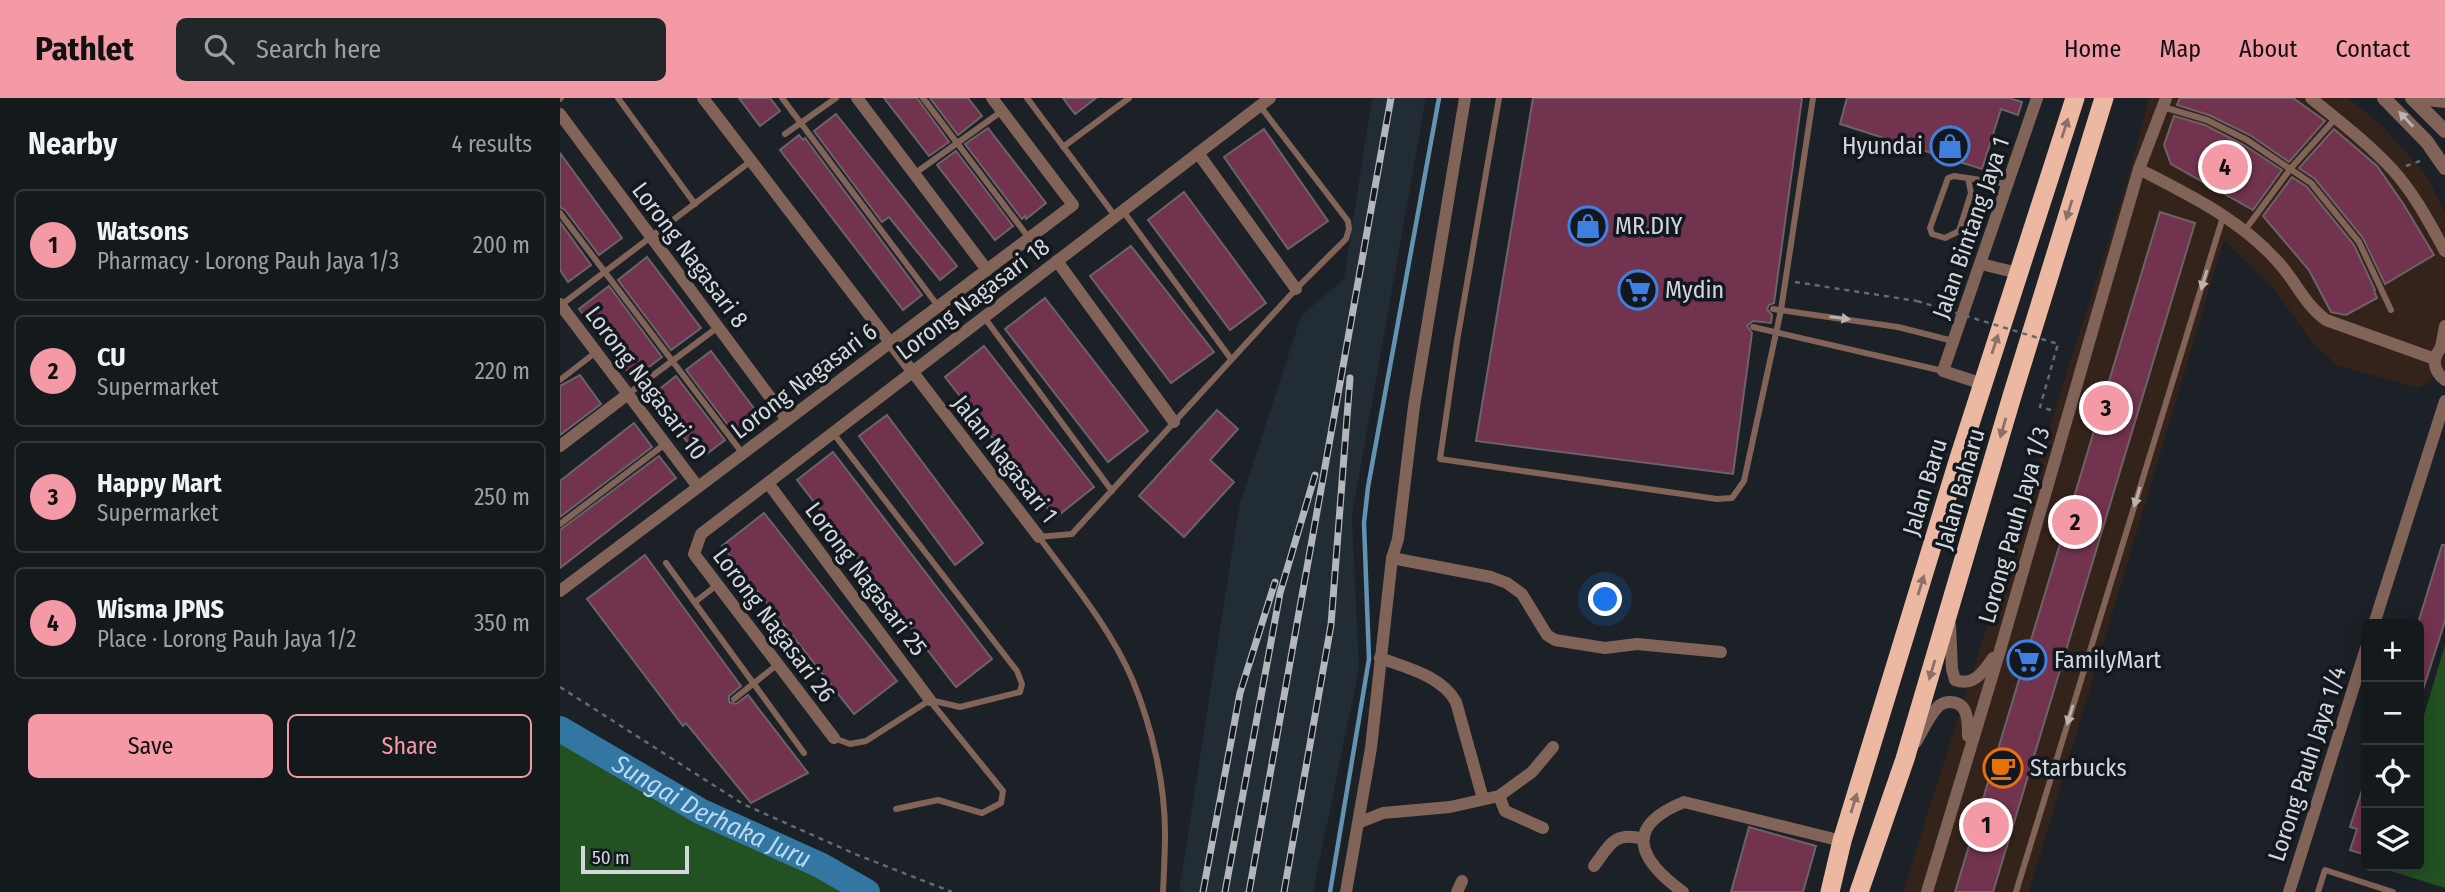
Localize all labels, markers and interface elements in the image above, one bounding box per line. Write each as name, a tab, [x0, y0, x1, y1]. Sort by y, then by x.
search box	[176, 18, 666, 81]
text: Pathlet	[35, 29, 134, 69]
icon: search	[200, 30, 238, 68]
text: Search here	[256, 34, 381, 65]
text: Home	[2064, 35, 2121, 63]
text: Map	[2159, 35, 2201, 63]
text: About	[2239, 35, 2297, 63]
text: Contact	[2335, 35, 2410, 63]
one-way arrow	[2398, 110, 2414, 128]
one-way arrow	[2060, 117, 2071, 138]
shop icon: Hyundai	[1929, 125, 1971, 167]
text: Nearby	[28, 126, 117, 162]
text: 4 results	[451, 130, 532, 158]
place label: Hyundai	[1842, 132, 1923, 160]
street label: Jalan Bintang Jaya 1	[1927, 133, 2015, 323]
pin: 4	[2202, 141, 2248, 193]
street label: Lorong Nagasari 8	[626, 177, 754, 333]
one-way arrow	[2063, 200, 2074, 221]
shop icon: MR.DIY	[1567, 205, 1609, 247]
place label: MR.DIY	[1615, 212, 1682, 240]
text: Watsons	[97, 216, 189, 247]
text: 1	[48, 231, 58, 259]
text: 200 m	[473, 231, 530, 259]
street label: Lorong Nagasari 18	[891, 232, 1055, 366]
text: Pharmacy · Lorong Pauh Jaya 1/3	[97, 247, 399, 275]
supermarket icon: Mydin	[1617, 269, 1659, 311]
one-way arrow	[2198, 270, 2208, 291]
place label: Mydin	[1665, 276, 1724, 304]
street label: Lorong Nagasari 10	[579, 301, 713, 465]
one-way arrow	[1830, 312, 1852, 323]
street label: Lorong Nagasari 6	[726, 317, 882, 445]
one-way arrow	[1991, 334, 2001, 355]
text: CU	[97, 342, 126, 373]
text: 2	[48, 357, 58, 385]
text: 220 m	[475, 357, 530, 385]
text: Supermarket	[97, 373, 218, 401]
pin: 3	[2083, 382, 2129, 434]
street label: Jalan Nagasari 1	[947, 390, 1063, 528]
one-way arrow	[1997, 417, 2007, 438]
street label: Lorong Pauh Jaya 1/3	[1973, 424, 2055, 626]
street label: Jalan Baharu	[1929, 425, 1991, 553]
street label: Jalan Baru	[1897, 435, 1953, 539]
text: Happy Mart	[97, 468, 222, 499]
text: 3	[48, 483, 58, 511]
text: 250 m	[474, 483, 530, 511]
one-way arrow	[2131, 487, 2142, 508]
pin: 2	[2052, 496, 2098, 548]
street label: Lorong Nagasari 25	[799, 497, 933, 661]
text: Supermarket	[97, 499, 218, 527]
street label: Lorong Nagasari 26	[707, 542, 841, 708]
one-way arrow	[1916, 574, 1926, 595]
your location	[1588, 582, 1622, 616]
text: Wisma JPNS	[97, 594, 224, 625]
text: 4	[47, 609, 59, 637]
text: 350 m	[474, 609, 530, 637]
map controls	[2361, 619, 2424, 871]
button: +	[2361, 619, 2424, 682]
text: Place · Lorong Pauh Jaya 1/2	[97, 625, 357, 653]
supermarket icon: FamilyMart	[2006, 639, 2048, 681]
place label: FamilyMart	[2054, 646, 2161, 674]
one-way arrow	[1927, 659, 1937, 680]
street label: Lorong Pauh Jaya 1/4	[2262, 663, 2352, 865]
button: −	[2361, 682, 2424, 745]
one-way arrow	[2065, 705, 2075, 726]
button: Save	[28, 714, 273, 778]
button: Share	[287, 714, 532, 778]
button: locate	[2361, 745, 2424, 808]
water label: Sungai Derhaka Juru	[606, 747, 816, 874]
cafe icon: Starbucks	[1982, 747, 2024, 789]
place label: Starbucks	[2030, 754, 2127, 782]
one-way arrow	[1850, 792, 1860, 813]
pin: 1	[1963, 799, 2009, 851]
button: layers	[2361, 808, 2424, 871]
scale bar	[581, 843, 690, 875]
text: 50 m	[592, 846, 630, 869]

